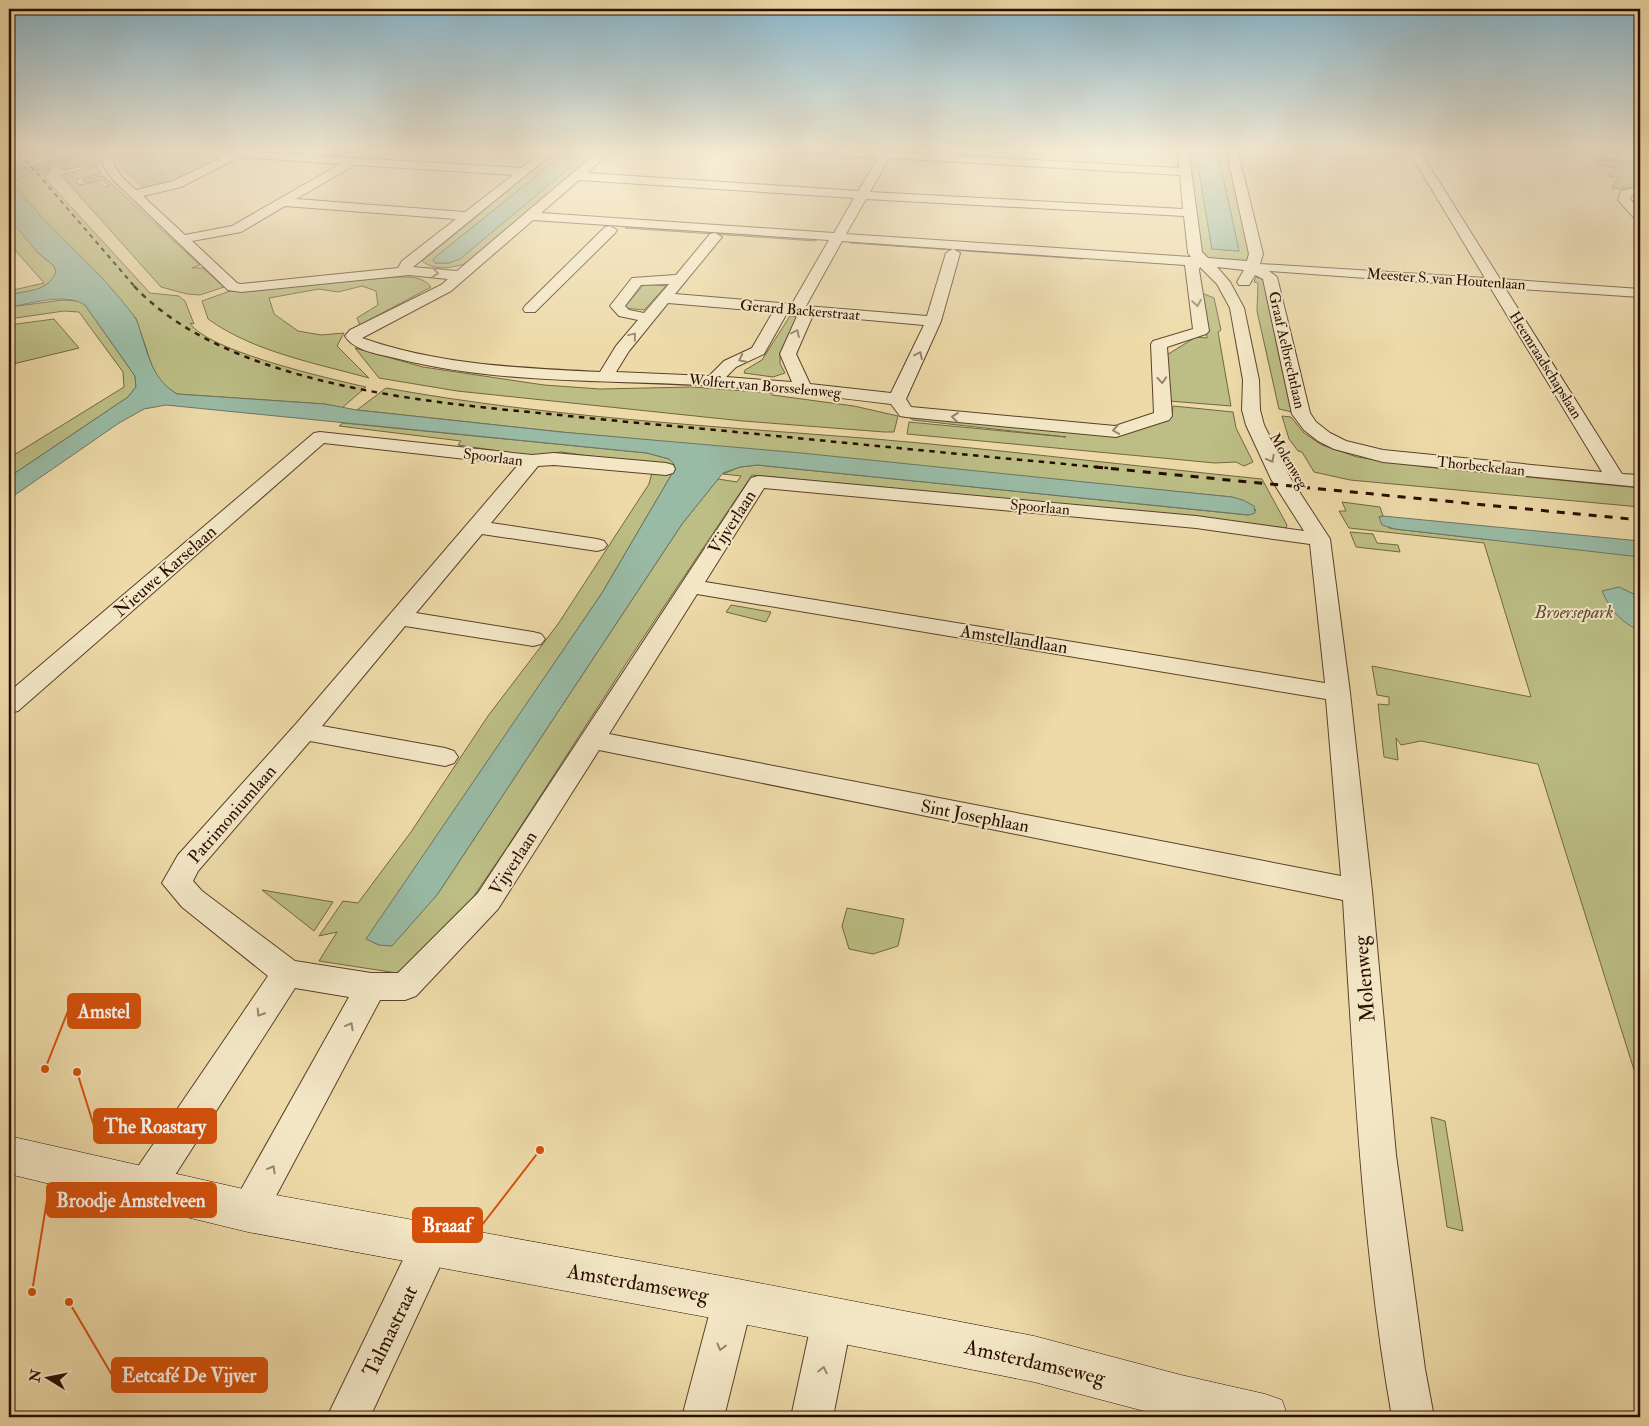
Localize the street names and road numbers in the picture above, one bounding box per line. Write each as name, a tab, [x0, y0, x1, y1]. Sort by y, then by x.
street label: Meester S. van Houtenlaan	[1366, 264, 1526, 295]
street label: Graaf Aelbrechtlaan	[1264, 290, 1309, 411]
street label: Gerard Backerstraat	[739, 296, 861, 325]
street label: Heemraadschapslaan	[1504, 308, 1586, 423]
street label: Wolfert van Borsselenweg	[687, 370, 842, 403]
street label: Molenweg	[1265, 430, 1313, 493]
street label: Spoorlaan	[462, 444, 524, 472]
street label: Thorbeckelaan	[1436, 452, 1526, 481]
street label: Vijverlaan	[703, 486, 762, 559]
street label: Spoorlaan	[1009, 495, 1071, 521]
street label: Nieuwe Karselaan	[109, 520, 221, 622]
street label: Amstellandlaan	[958, 620, 1069, 659]
street label: Patrimoniumlaan	[183, 760, 282, 868]
street label: Sint Josephlaan	[919, 795, 1031, 838]
street label: Vijverlaan	[484, 827, 543, 900]
street label: Molenweg	[1347, 934, 1382, 1023]
street label: Amsterdamseweg	[564, 1258, 711, 1309]
street label: Talmastraat	[357, 1281, 424, 1381]
street label: Amsterdamseweg	[961, 1333, 1108, 1392]

